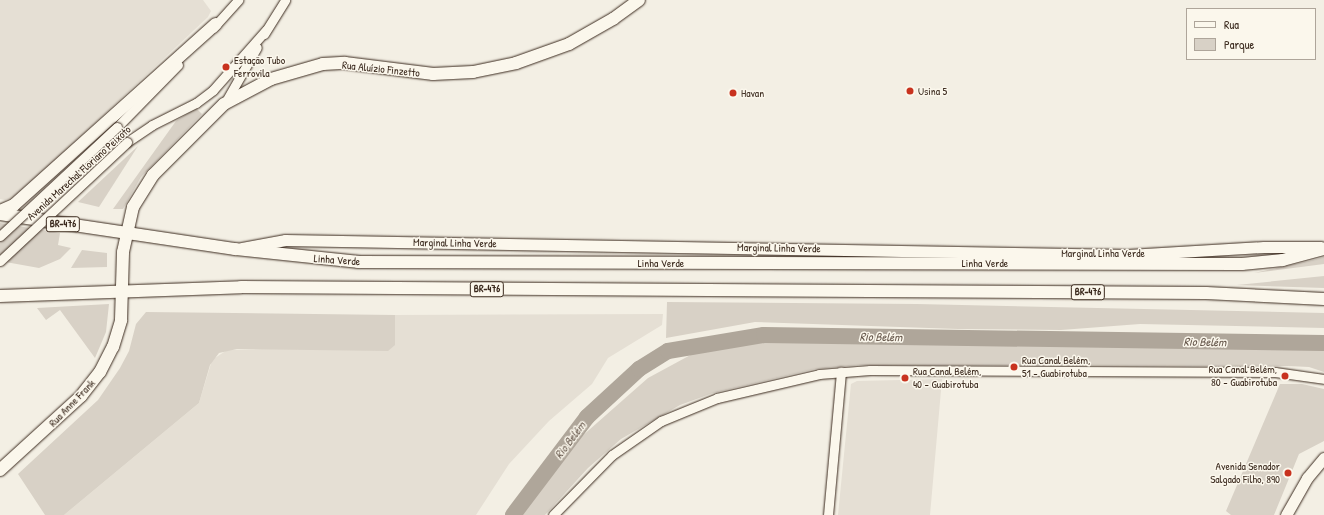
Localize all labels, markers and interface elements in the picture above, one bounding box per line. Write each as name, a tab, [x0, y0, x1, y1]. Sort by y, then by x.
legend	[1186, 8, 1316, 60]
text: Rua	[1224, 16, 1239, 33]
text: Parque	[1224, 36, 1254, 53]
place label: Estação Tubo Ferrovila	[234, 54, 285, 80]
street label: Rua Aluízio Finzetto	[341, 58, 421, 80]
marker: Estação Tubo Ferrovila	[221, 62, 231, 72]
place label: Usina 5	[918, 84, 947, 98]
place label: Havan	[741, 86, 764, 100]
marker: Usina 5	[905, 86, 915, 96]
marker: Havan	[728, 88, 738, 98]
street label: Avenida Marechal Floriano Peixoto	[24, 123, 134, 223]
road number: BR-476	[45, 216, 81, 232]
street label: Marginal Linha Verde	[413, 236, 497, 250]
street label: Marginal Linha Verde	[737, 241, 821, 255]
street label: Marginal Linha Verde	[1061, 246, 1145, 260]
street label: Linha Verde	[313, 252, 361, 268]
street label: Linha Verde	[638, 256, 684, 270]
street label: Linha Verde	[962, 256, 1008, 270]
road number: BR-476	[469, 281, 505, 297]
road number: BR-476	[1070, 284, 1106, 300]
water label: Rio Belém	[860, 329, 902, 345]
water label: Rio Belém	[1184, 334, 1226, 350]
place label: Rua Canal Belém, 51 - Guabirotuba	[1022, 354, 1090, 380]
marker: Rua Canal Belém, 51 - Guabirotuba	[1009, 362, 1019, 372]
place label: Rua Canal Belém, 80 - Guabirotuba	[1209, 363, 1277, 389]
place label: Rua Canal Belém, 40 - Guabirotuba	[913, 365, 981, 391]
marker: Rua Canal Belém, 80 - Guabirotuba	[1280, 371, 1290, 381]
marker: Rua Canal Belém, 40 - Guabirotuba	[900, 373, 910, 383]
street label: Rua Anne Frank	[46, 377, 98, 429]
water label: Rio Belém	[551, 419, 589, 461]
place label: Avenida Senador Salgado Filho, 890	[1210, 460, 1280, 486]
marker: Avenida Senador Salgado Filho, 890	[1283, 468, 1293, 478]

